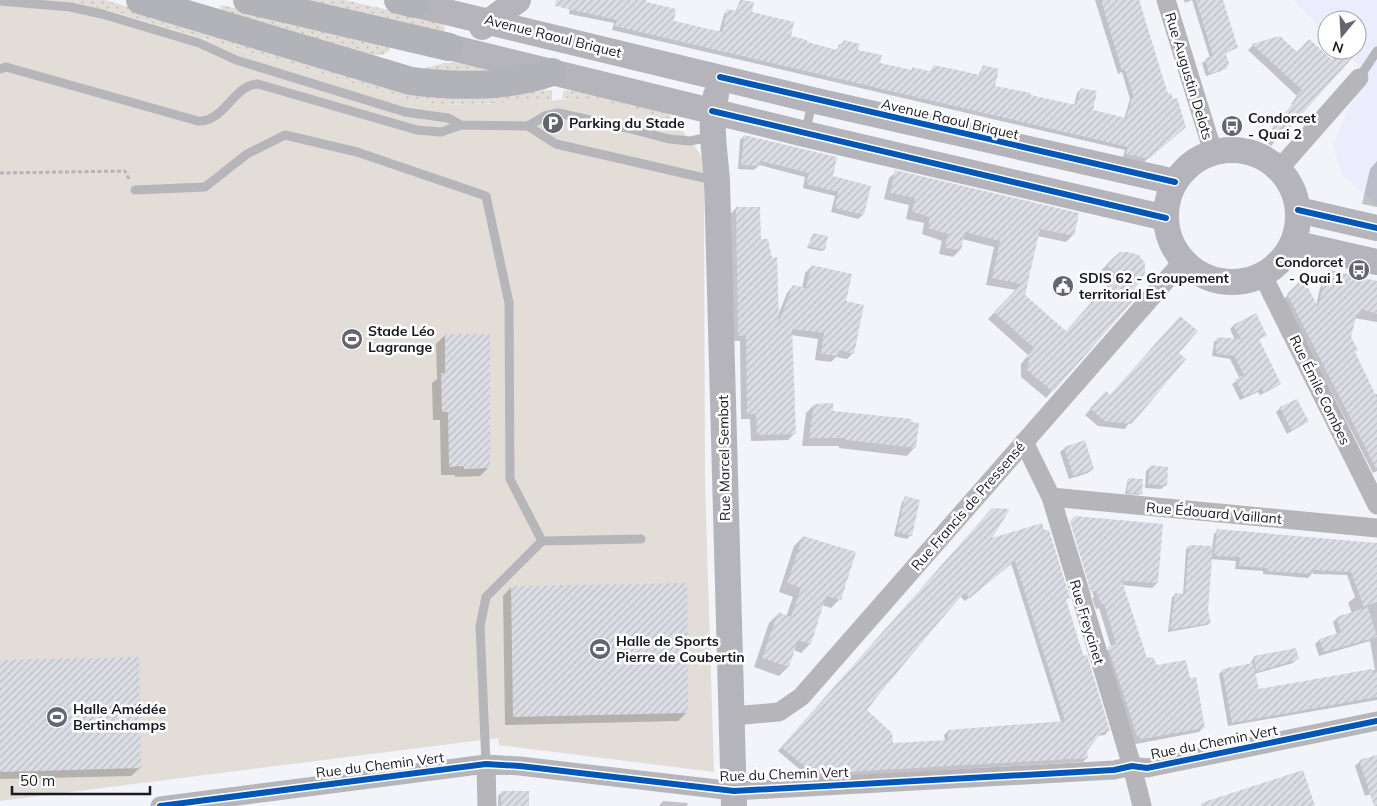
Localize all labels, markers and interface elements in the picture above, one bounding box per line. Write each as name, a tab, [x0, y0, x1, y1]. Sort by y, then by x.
street label: Avenue Raoul Briquet	[483, 10, 623, 62]
street label: Rue Augustin Delots	[1161, 10, 1217, 142]
north arrow	[1317, 10, 1367, 60]
text: N	[1330, 37, 1346, 58]
street label: Avenue Raoul Briquet	[880, 94, 1021, 144]
place label: Condorcet - Quai 2	[1248, 109, 1317, 143]
parking icon: Parking du Stade	[541, 111, 565, 135]
place label: Parking du Stade	[569, 114, 685, 132]
bus stop icon: Condorcet - Quai 2	[1220, 114, 1244, 138]
place label: Condorcet - Quai 1	[1275, 253, 1344, 287]
bus stop icon: Condorcet - Quai 1	[1347, 258, 1371, 282]
place label: SDIS 62 - Groupement territorial Est	[1079, 269, 1230, 303]
public building icon: SDIS 62 - Groupement territorial Est	[1051, 274, 1075, 298]
place label: Stade Léo Lagrange	[368, 322, 435, 356]
sports icon: Stade Léo Lagrange	[340, 327, 364, 351]
street label: Rue Émile Combes	[1286, 332, 1354, 448]
street label: Rue Marcel Sembat	[714, 395, 734, 521]
street label: Rue Francis de Pressensé	[907, 438, 1029, 574]
street label: Rue Édouard Vaillant	[1145, 498, 1283, 528]
street label: Rue Freycinet	[1066, 577, 1108, 667]
place label: Halle de Sports Pierre de Coubertin	[616, 632, 745, 666]
sports icon: Halle de Sports Pierre de Coubertin	[588, 637, 612, 661]
place label: Halle Amédée Bertinchamps	[73, 700, 166, 734]
sports icon: Halle Amédée Bertinchamps	[45, 705, 69, 729]
street label: Rue du Chemin Vert	[1149, 721, 1279, 763]
street label: Rue du Chemin Vert	[315, 748, 445, 782]
street label: Rue du Chemin Vert	[719, 763, 849, 785]
scale bar	[12, 764, 150, 796]
text: 50 m	[20, 771, 55, 790]

